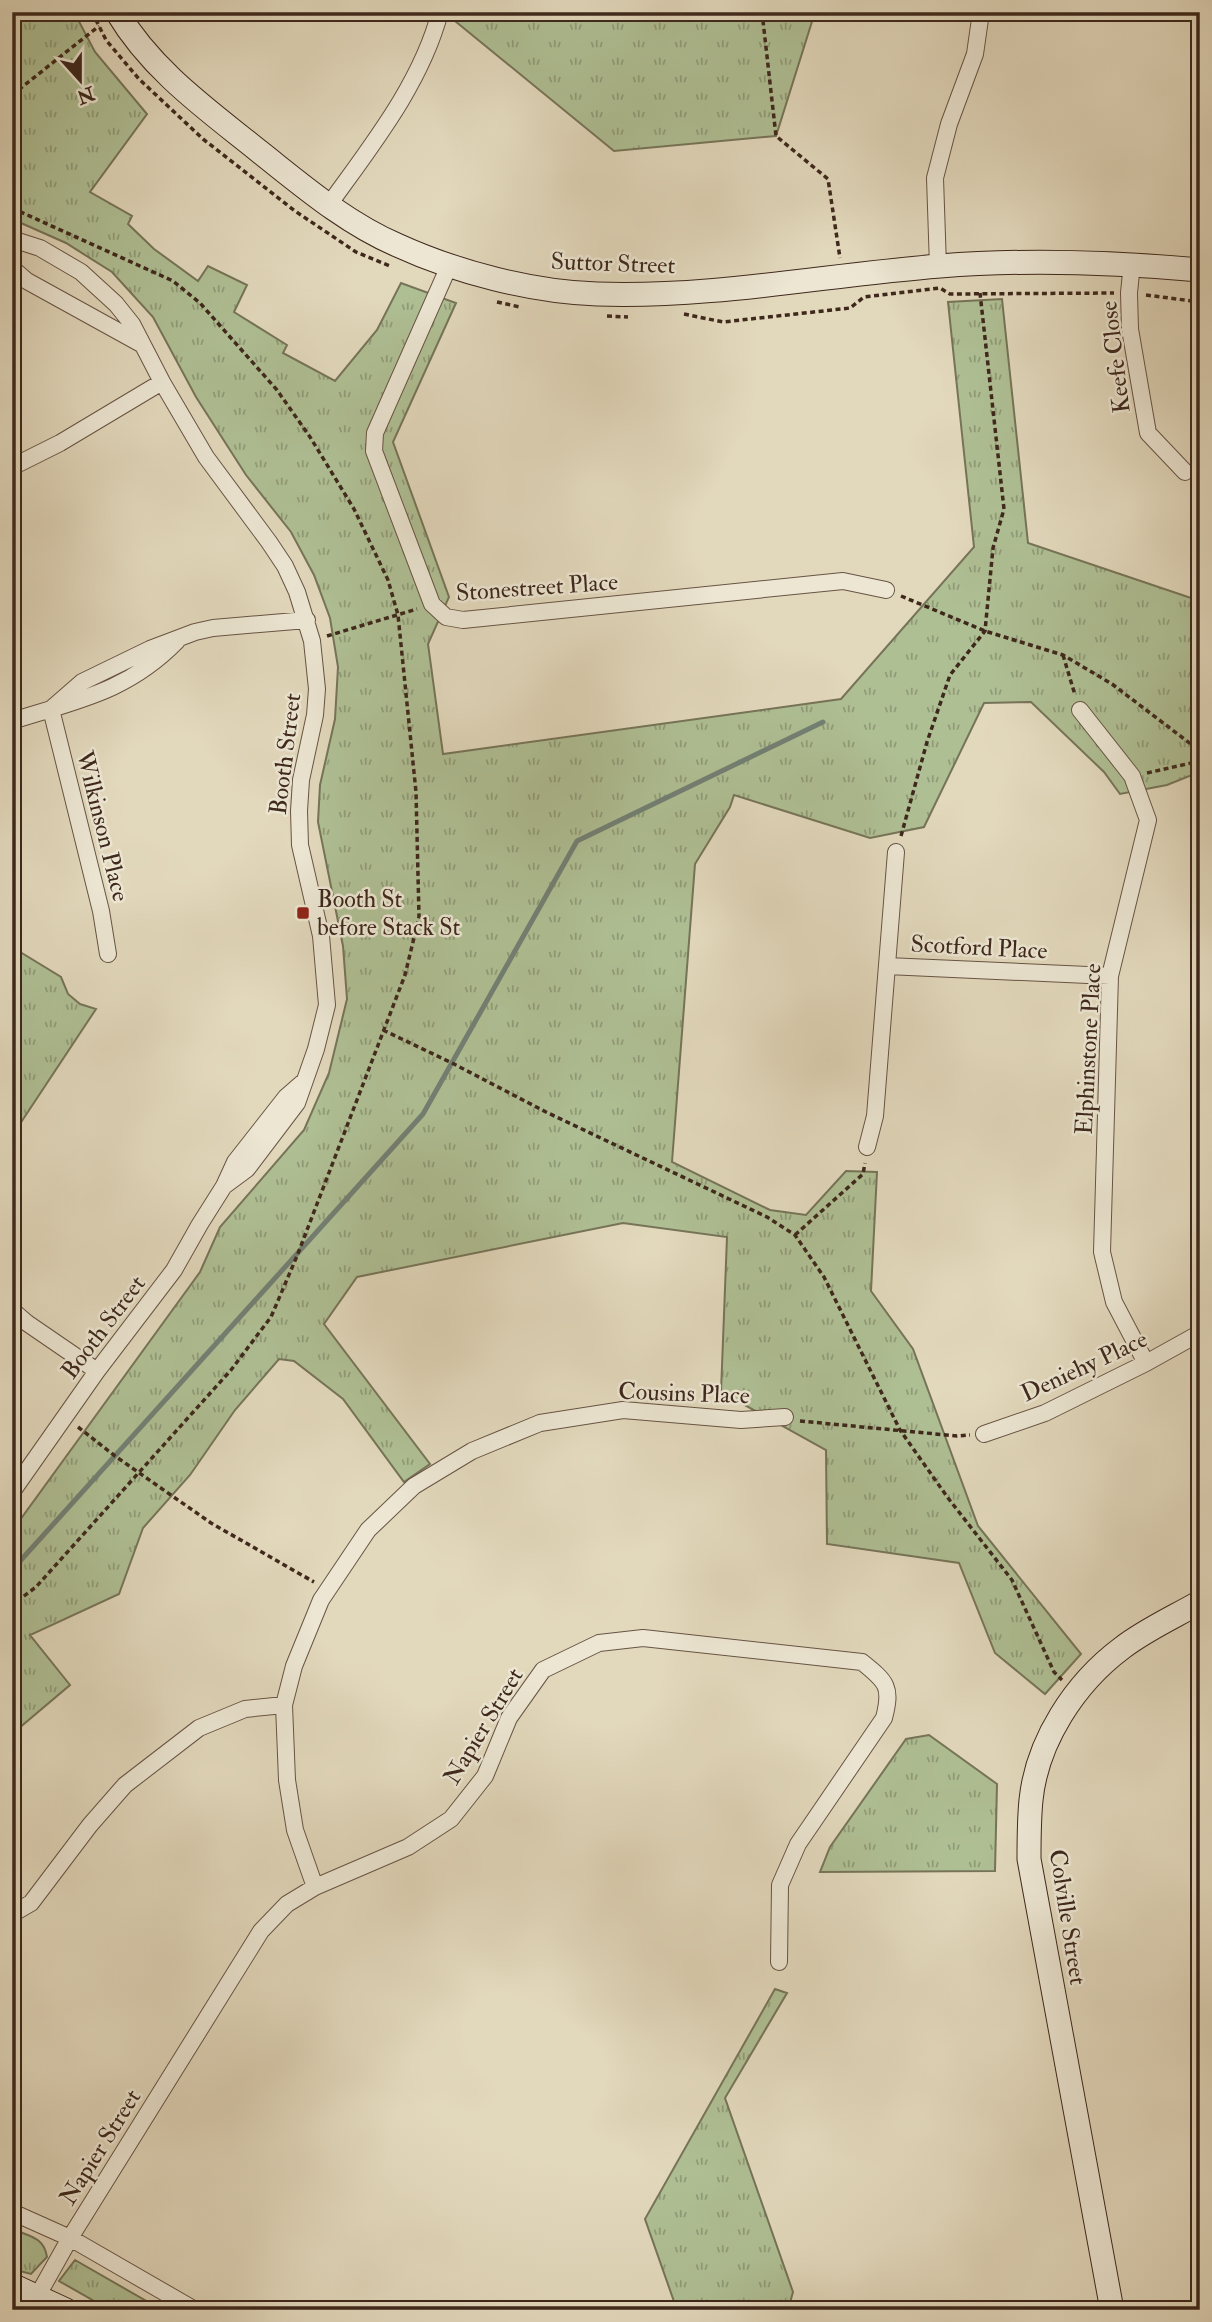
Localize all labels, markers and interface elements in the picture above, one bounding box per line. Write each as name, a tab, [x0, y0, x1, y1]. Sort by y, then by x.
north arrow	[46, 46, 116, 116]
text: N	[73, 80, 99, 110]
street label: Suttor Street	[550, 246, 676, 281]
street label: Keefe Close	[1093, 299, 1138, 415]
street label: Stonestreet Place	[455, 566, 619, 609]
street label: Booth Street	[263, 691, 308, 817]
street label: Wilkinson Place	[69, 747, 136, 905]
place label: Booth St before Stack St	[317, 884, 461, 943]
marker: Booth St before Stack St	[295, 905, 311, 921]
street label: Scotford Place	[910, 928, 1048, 967]
street label: Elphinstone Place	[1069, 963, 1108, 1135]
street label: Booth Street	[54, 1269, 153, 1385]
street label: Deniehy Place	[1016, 1324, 1152, 1409]
street label: Cousins Place	[618, 1376, 750, 1411]
street label: Napier Street	[436, 1662, 531, 1790]
street label: Colville Street	[1041, 1847, 1094, 1987]
street label: Napier Street	[53, 2083, 148, 2211]

